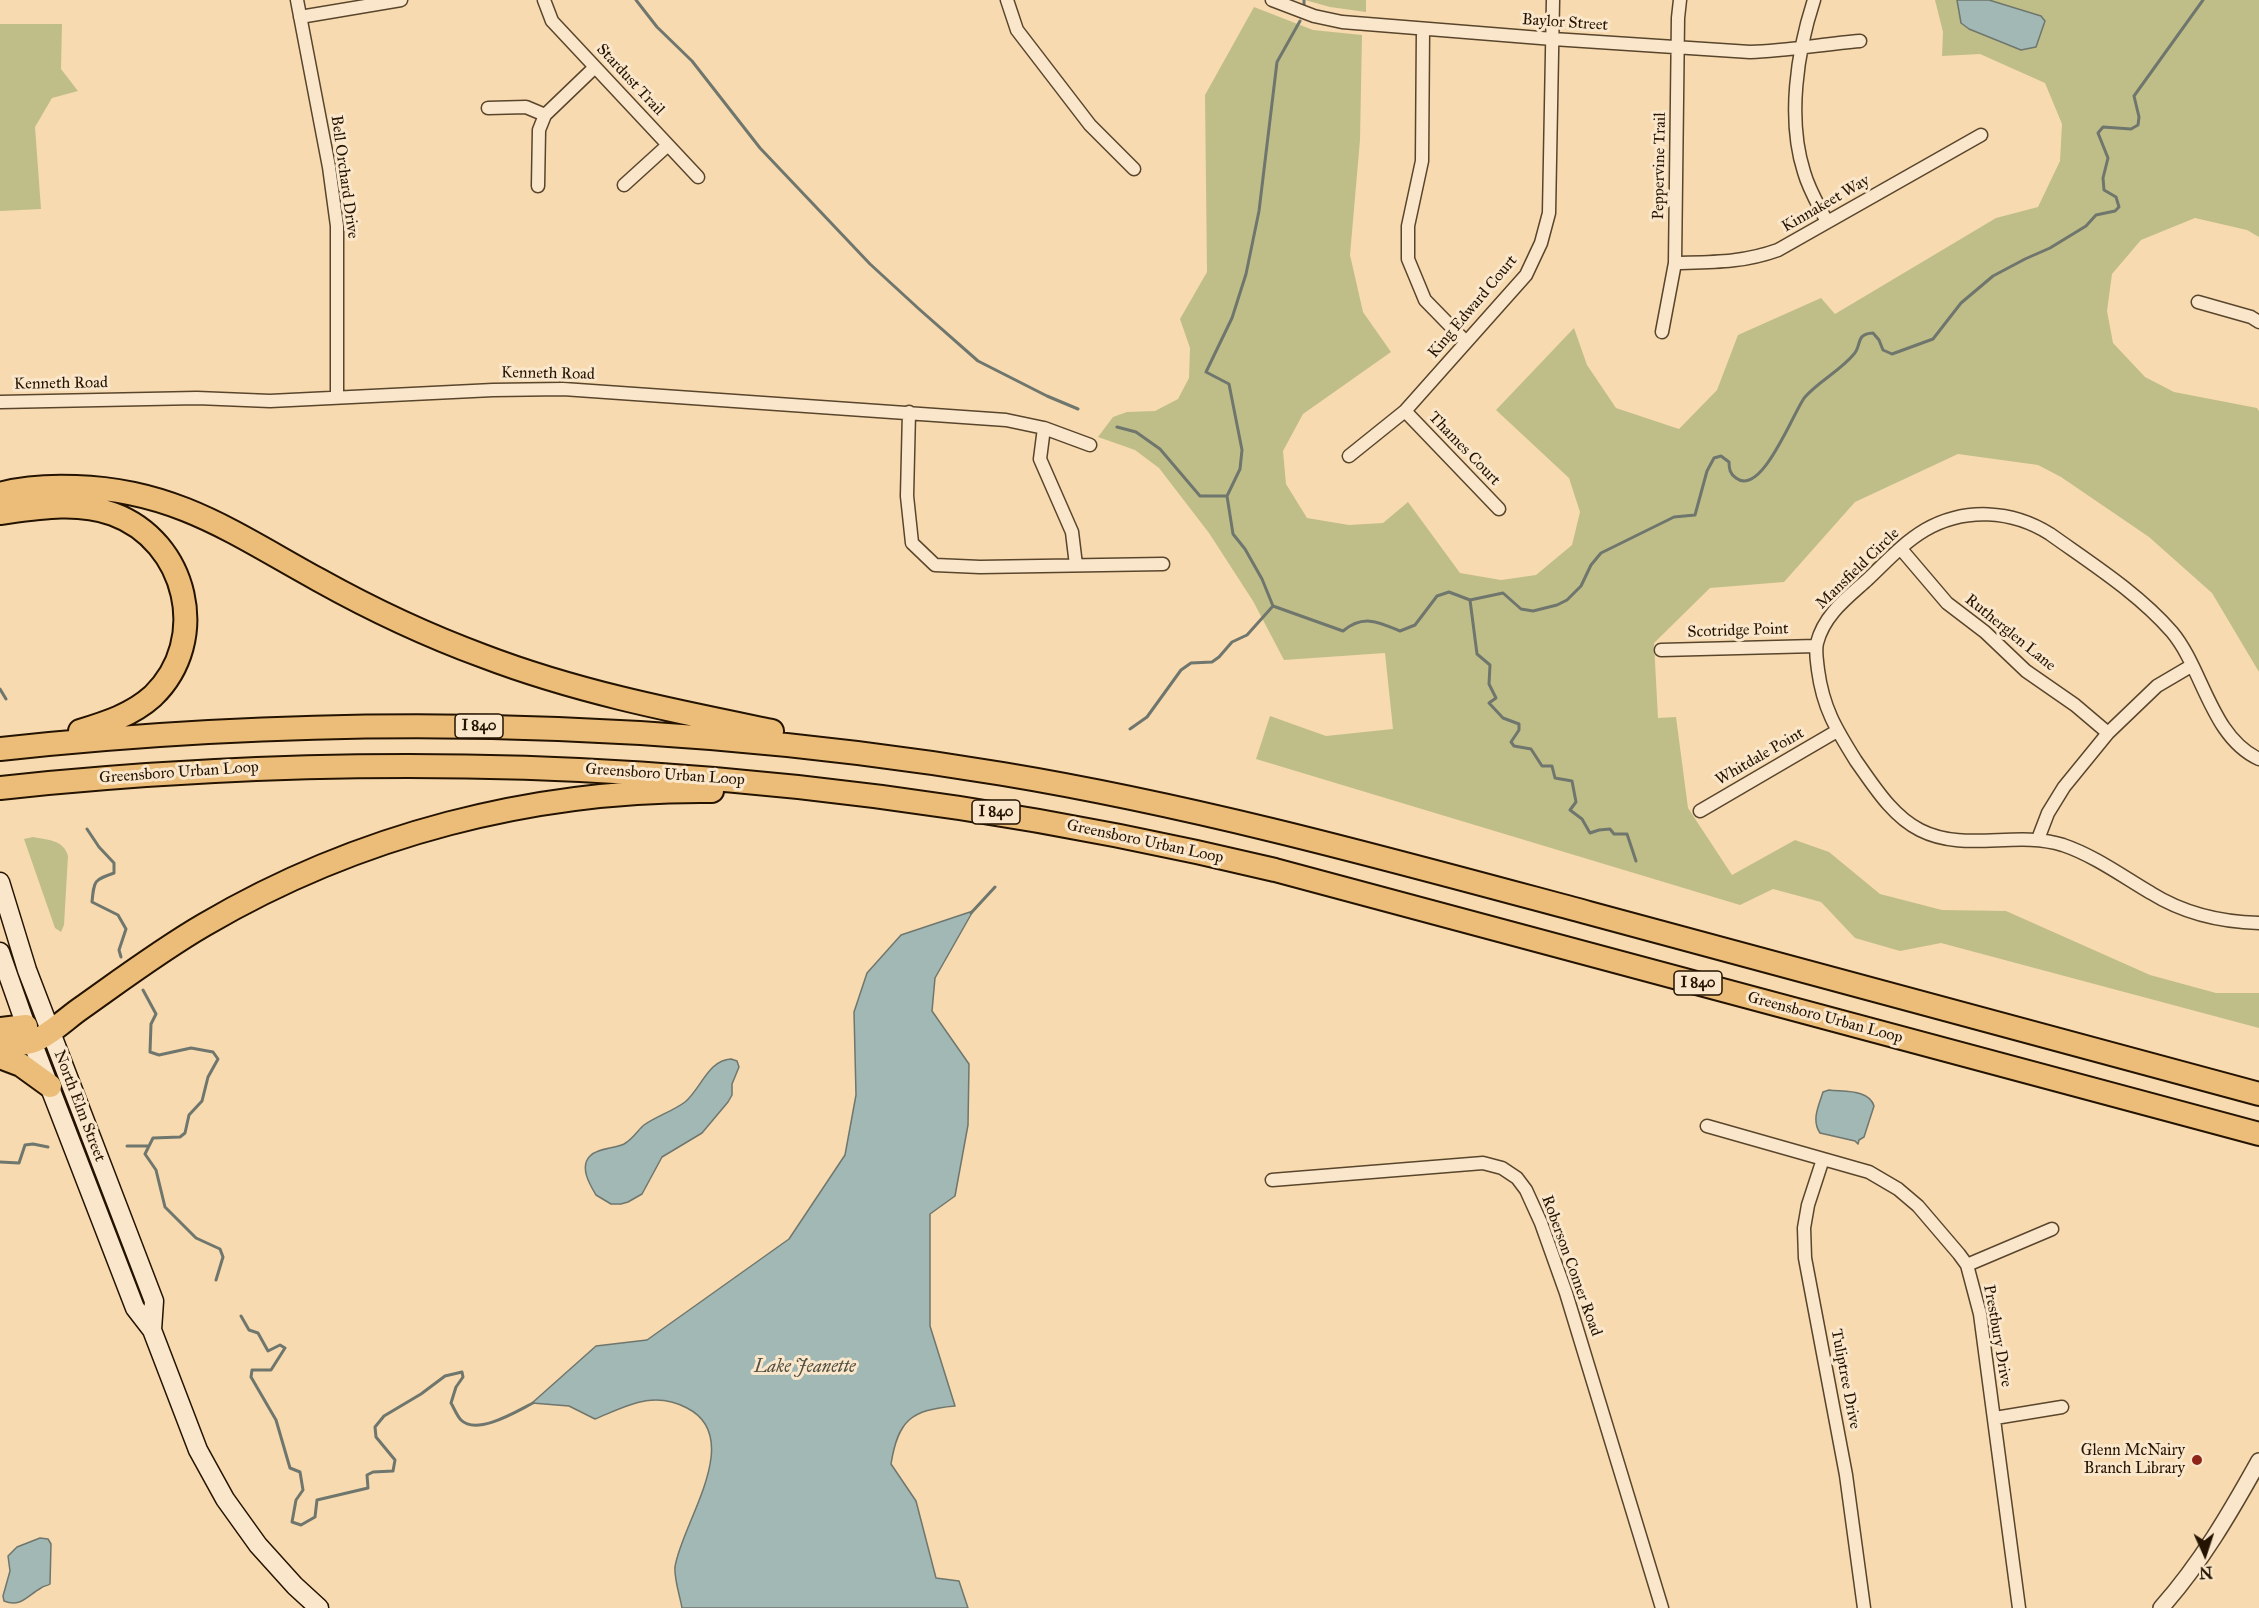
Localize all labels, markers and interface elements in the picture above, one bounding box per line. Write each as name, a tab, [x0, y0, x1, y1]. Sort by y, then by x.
street label: Baylor Street	[1521, 10, 1609, 36]
street label: Stardust Trail	[592, 40, 668, 120]
street label: Peppervine Trail	[1649, 112, 1671, 220]
street label: Bell Orchard Drive	[326, 114, 362, 240]
street label: Kinnakeet Way	[1779, 171, 1873, 237]
street label: King Edward Court	[1424, 252, 1522, 362]
street label: Kenneth Road	[501, 364, 595, 384]
street label: Kenneth Road	[14, 374, 108, 394]
street label: Thames Court	[1424, 408, 1504, 490]
street label: Mansfield Circle	[1812, 524, 1904, 614]
street label: Rutherglen Lane	[1961, 591, 2059, 675]
street label: Scotridge Point	[1687, 620, 1789, 642]
road number: I 840	[455, 714, 503, 738]
street label: Whitdale Point	[1712, 724, 1808, 790]
street label: Greensboro Urban Loop	[99, 758, 259, 788]
street label: Greensboro Urban Loop	[585, 760, 745, 790]
road number: I 840	[972, 800, 1020, 824]
street label: Greensboro Urban Loop	[1065, 816, 1225, 868]
road number: I 840	[1674, 971, 1722, 995]
street label: Greensboro Urban Loop	[1745, 988, 1905, 1048]
street label: North Elm Street	[49, 1048, 109, 1164]
street label: Roberson Comer Road	[1537, 1193, 1605, 1339]
street label: Prestbury Drive	[1979, 1283, 2015, 1389]
street label: Tuliptree Drive	[1826, 1327, 1864, 1431]
water label: Lake Jeanette	[754, 1357, 856, 1379]
place label: Glenn McNairy Branch Library	[2081, 1441, 2185, 1479]
marker: Glenn McNairy Branch Library	[2190, 1453, 2204, 1467]
north arrow	[2175, 1524, 2235, 1584]
text: N	[2199, 1563, 2213, 1582]

